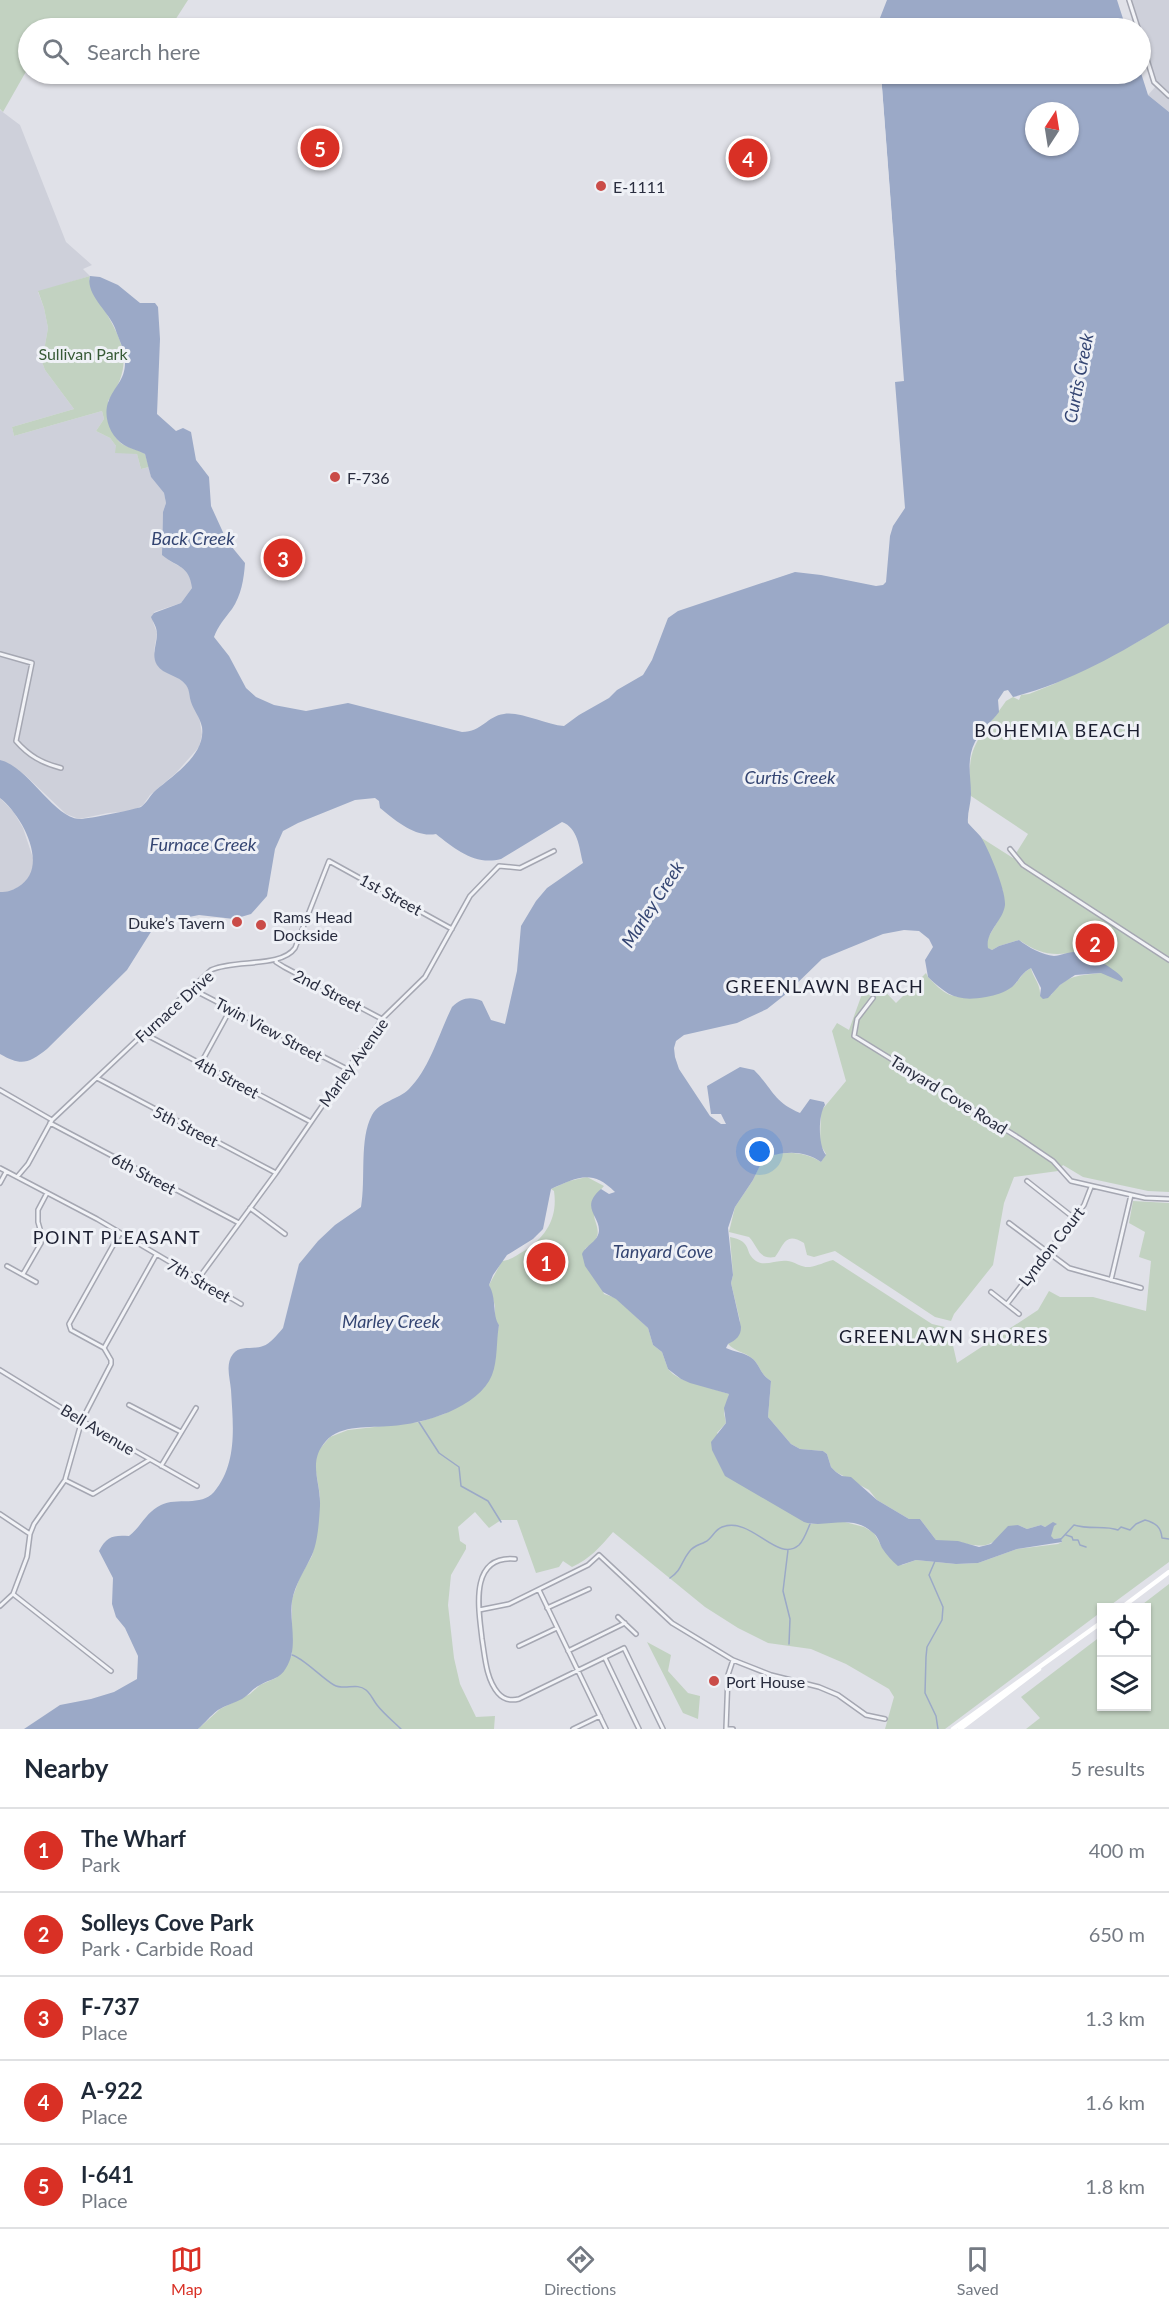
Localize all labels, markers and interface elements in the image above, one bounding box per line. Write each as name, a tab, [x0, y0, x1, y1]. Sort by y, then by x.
search box	[18, 18, 1151, 84]
icon: search	[39, 35, 72, 68]
text: Search here	[87, 38, 200, 65]
north arrow	[1025, 102, 1079, 156]
pin: 5	[300, 126, 340, 170]
pin: 4	[728, 136, 768, 180]
place label: E-1111	[613, 177, 665, 196]
marker: E-1111	[594, 179, 608, 193]
water label: Curtis Creek	[1059, 331, 1098, 425]
park label: Sullivan Park	[38, 344, 128, 363]
place label: F-736	[347, 468, 390, 487]
marker: F-736	[328, 470, 342, 484]
water label: Back Creek	[151, 527, 235, 549]
pin: 3	[264, 536, 302, 580]
district label: BOHEMIA BEACH	[974, 719, 1142, 741]
water label: Curtis Creek	[744, 766, 836, 788]
water label: Furnace Creek	[150, 833, 257, 855]
water label: Marley Creek	[616, 856, 688, 951]
street label: 1st Street	[357, 869, 426, 919]
place label: Rams Head Dockside	[273, 907, 352, 944]
place label: Duke’s Tavern	[128, 913, 225, 932]
marker: Duke’s Tavern	[230, 915, 244, 929]
marker: Rams Head Dockside	[254, 918, 268, 932]
pin: 2	[1076, 920, 1114, 966]
street label: 2nd Street	[291, 965, 365, 1015]
street label: Furnace Drive	[131, 966, 217, 1046]
district label: GREENLAWN BEACH	[726, 975, 924, 997]
street label: Twin View Street	[212, 993, 326, 1065]
street label: Marley Avenue	[315, 1014, 391, 1110]
street label: Tanyard Cove Road	[887, 1050, 1011, 1138]
street label: 4th Street	[192, 1052, 263, 1102]
street label: 5th Street	[150, 1102, 222, 1151]
your location	[745, 1137, 774, 1166]
street label: 6th Street	[109, 1148, 180, 1198]
street label: Lyndon Court	[1014, 1203, 1088, 1289]
district label: POINT PLEASANT	[33, 1226, 201, 1248]
pin: 1	[526, 1240, 566, 1284]
water label: Tanyard Cove	[613, 1240, 713, 1262]
street label: 7th Street	[164, 1254, 234, 1306]
water label: Marley Creek	[342, 1310, 441, 1332]
district label: GREENLAWN SHORES	[839, 1325, 1049, 1347]
street label: Bell Avenue	[58, 1400, 138, 1458]
map controls	[1097, 1603, 1151, 1711]
button: locate	[1097, 1603, 1151, 1657]
button: layers	[1097, 1657, 1151, 1711]
place label: Port House	[726, 1672, 805, 1691]
marker: Port House	[707, 1674, 721, 1688]
text: Nearby	[24, 1752, 109, 1784]
text: 5 results	[1070, 1756, 1145, 1780]
text: The Wharf	[81, 1825, 186, 1852]
text: 1	[38, 1838, 49, 1862]
text: 400 m	[1089, 1838, 1145, 1862]
text: Park	[81, 1852, 120, 1876]
text: Solleys Cove Park	[81, 1909, 254, 1936]
text: 2	[38, 1922, 49, 1946]
text: 650 m	[1089, 1922, 1145, 1946]
text: Park · Carbide Road	[81, 1936, 253, 1960]
text: F-737	[81, 1993, 140, 2020]
text: 3	[38, 2006, 49, 2030]
text: 1.3 km	[1085, 2006, 1145, 2030]
text: Place	[81, 2020, 128, 2044]
text: A-922	[81, 2077, 143, 2104]
text: 4	[38, 2090, 49, 2114]
text: 1.6 km	[1085, 2090, 1145, 2114]
text: Place	[81, 2104, 128, 2128]
text: I-641	[81, 2161, 134, 2188]
text: 5	[38, 2174, 49, 2198]
text: 1.8 km	[1085, 2174, 1145, 2198]
text: Place	[81, 2188, 128, 2212]
tab: Map	[170, 2243, 203, 2298]
tab: Directions	[544, 2243, 616, 2298]
tab: Saved	[957, 2243, 999, 2298]

